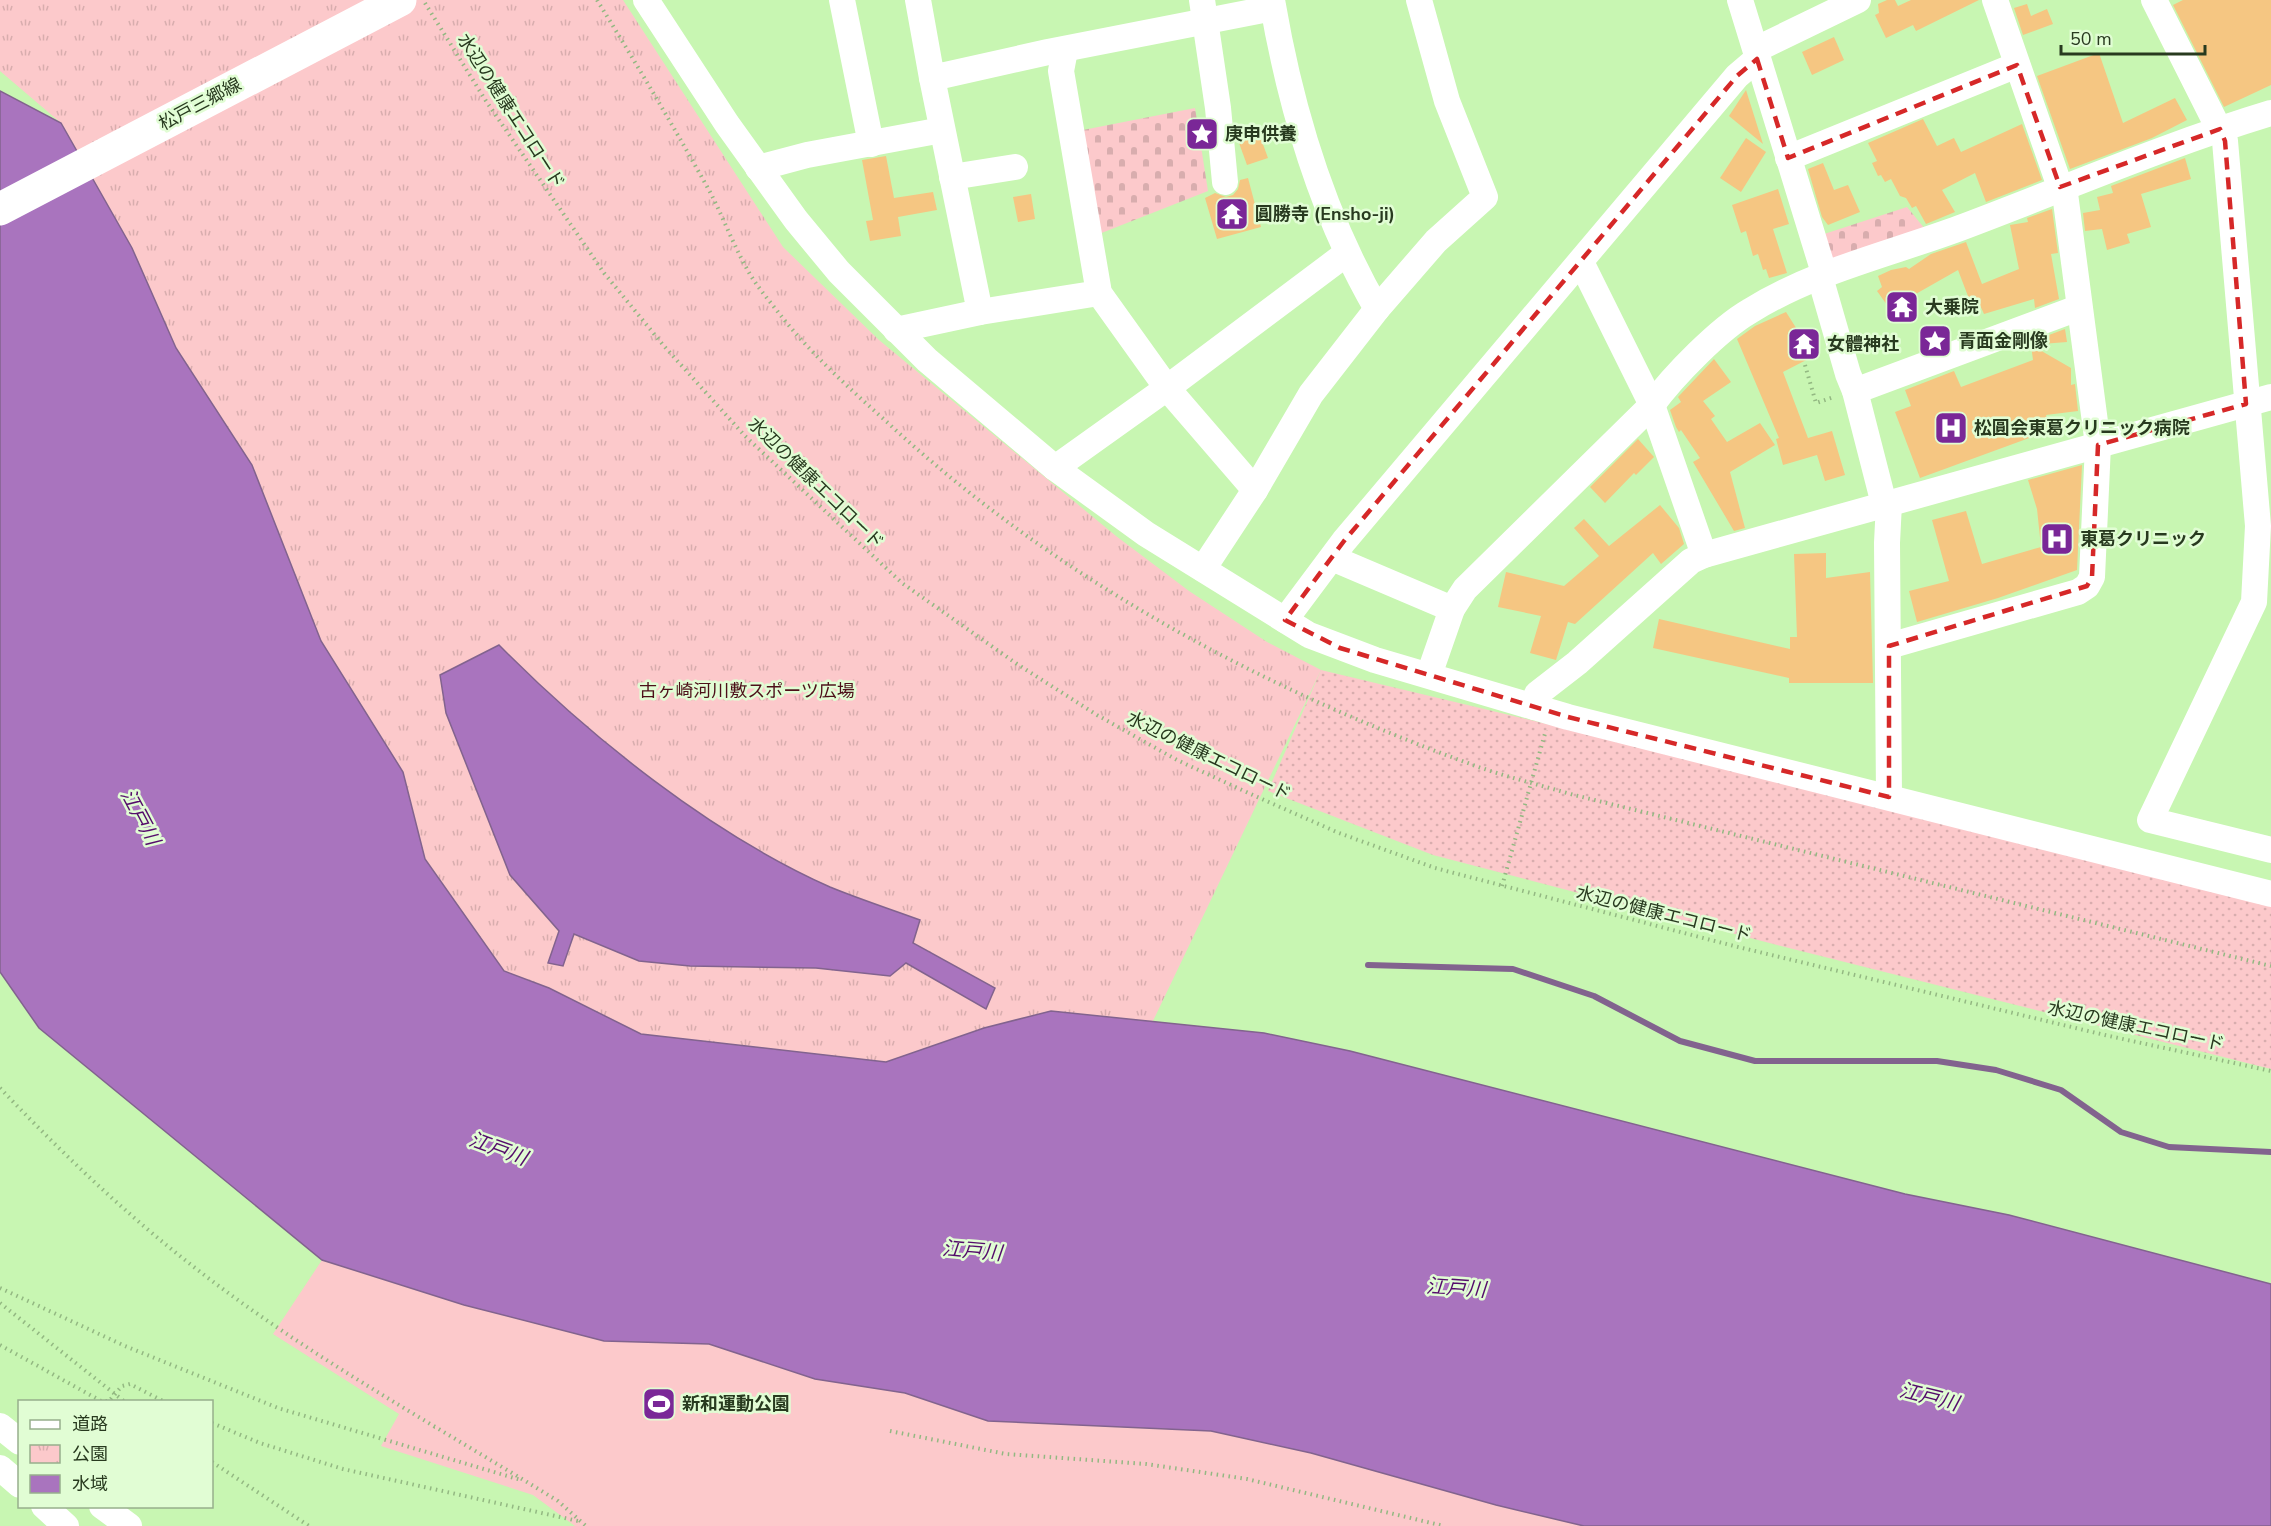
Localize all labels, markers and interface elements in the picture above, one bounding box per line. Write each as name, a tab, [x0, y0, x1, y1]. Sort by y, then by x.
scale bar	[2061, 18, 2205, 56]
text: 50 m	[2070, 27, 2112, 51]
street label: 水辺の健康エコロード	[452, 29, 570, 193]
street label: 松戸三郷線	[155, 72, 245, 136]
place icon: 庚申供養	[1184, 116, 1220, 152]
place label: 庚申供養	[1225, 122, 1297, 146]
temple icon: 圓勝寺 (Ensho-ji)	[1214, 196, 1250, 232]
place label: 圓勝寺 (Ensho-ji)	[1255, 202, 1395, 226]
temple icon: 大乗院	[1884, 289, 1920, 325]
place label: 大乗院	[1925, 295, 1979, 319]
place icon: 青面金剛像	[1917, 323, 1953, 359]
temple icon: 女體神社	[1786, 326, 1822, 362]
place label: 青面金剛像	[1958, 329, 2048, 353]
place label: 女體神社	[1827, 332, 1899, 356]
hospital icon: 松圓会東葛クリニック病院	[1933, 410, 1969, 446]
street label: 水辺の健康エコロード	[743, 412, 889, 554]
place label: 松圓会東葛クリニック病院	[1974, 416, 2190, 440]
hospital icon: 東葛クリニック	[2039, 521, 2075, 557]
place label: 東葛クリニック	[2080, 527, 2206, 551]
park label: 古ヶ崎河川敷スポーツ広場	[639, 679, 855, 703]
street label: 水辺の健康エコロード	[1123, 706, 1295, 806]
water label: 江戸川	[114, 784, 167, 852]
street label: 水辺の健康エコロード	[1574, 881, 1754, 947]
street label: 水辺の健康エコロード	[2045, 996, 2227, 1056]
water label: 江戸川	[465, 1126, 533, 1173]
water label: 江戸川	[941, 1235, 1005, 1267]
water label: 江戸川	[1425, 1272, 1489, 1304]
water label: 江戸川	[1897, 1377, 1963, 1418]
sports icon: 新和運動公園	[641, 1386, 677, 1422]
place label: 新和運動公園	[682, 1392, 790, 1416]
legend	[18, 1400, 213, 1508]
text: 道路	[72, 1412, 108, 1436]
text: 公園	[72, 1442, 108, 1466]
text: 水域	[72, 1472, 108, 1496]

